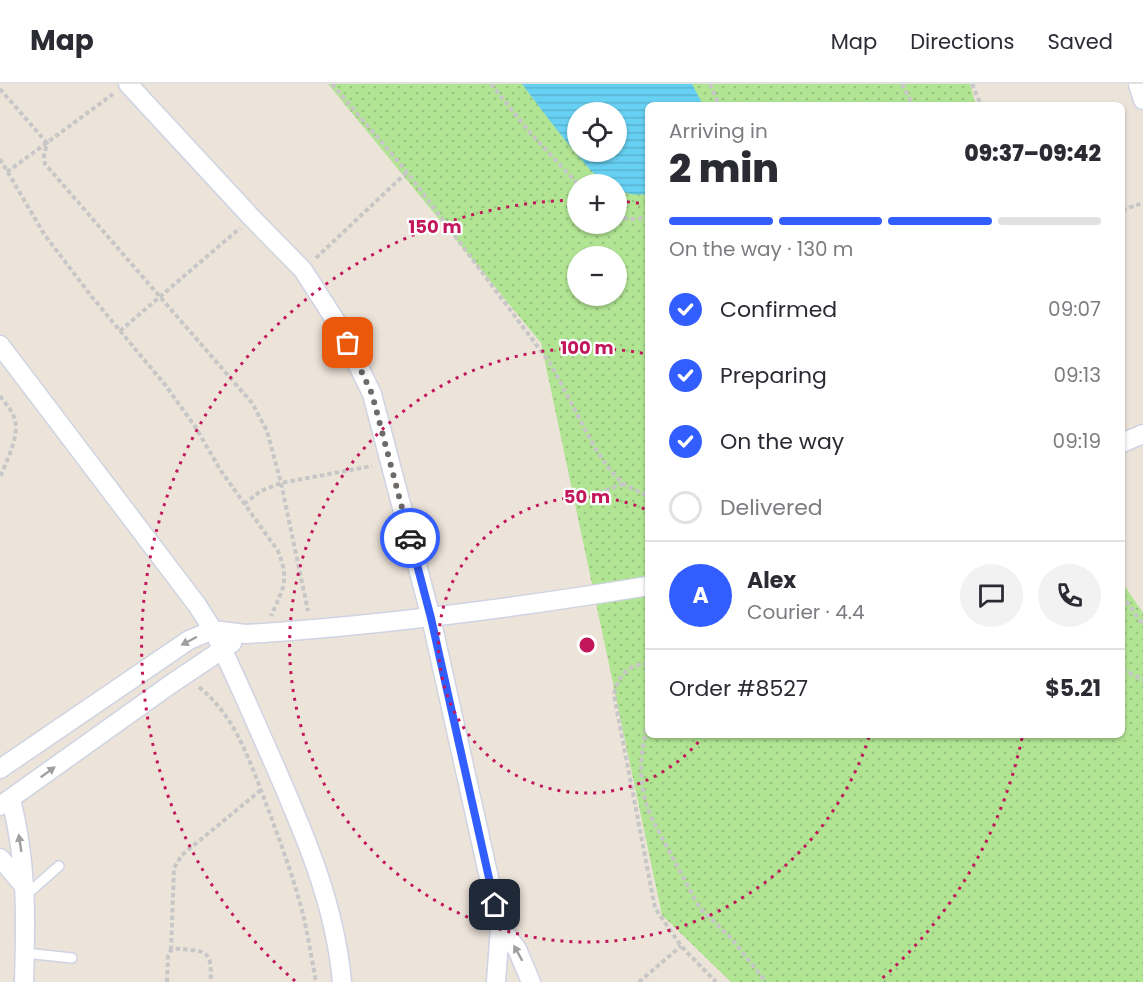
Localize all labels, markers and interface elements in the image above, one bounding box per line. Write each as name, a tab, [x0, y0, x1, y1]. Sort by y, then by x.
text: Map	[30, 21, 94, 60]
text: Map	[831, 27, 877, 56]
text: Directions	[910, 27, 1014, 56]
text: Saved	[1047, 27, 1113, 56]
map controls	[567, 102, 627, 306]
button: locate	[567, 102, 627, 162]
text: Arriving in	[669, 117, 768, 145]
text: 09:37–09:42	[964, 138, 1101, 169]
text: 2 min	[669, 141, 779, 196]
button: +	[567, 174, 627, 234]
text: 150 m	[408, 214, 462, 239]
text: On the way · 130 m	[669, 235, 853, 263]
button: −	[567, 246, 627, 306]
icon: check	[669, 293, 702, 326]
text: Confirmed	[720, 294, 837, 325]
text: 09:07	[1048, 295, 1101, 323]
pin	[322, 317, 373, 368]
icon: bag	[331, 326, 364, 359]
text: 100 m	[560, 335, 614, 360]
icon: check	[669, 359, 702, 392]
text: Preparing	[720, 360, 827, 391]
text: 09:13	[1053, 361, 1101, 389]
icon: check	[669, 425, 702, 458]
text: On the way	[720, 426, 844, 457]
text: 09:19	[1053, 427, 1101, 455]
text: 50 m	[564, 484, 610, 509]
text: Delivered	[720, 492, 823, 523]
courier	[380, 508, 440, 568]
icon: car	[394, 522, 427, 555]
button: chat	[960, 564, 1023, 627]
button: phone	[1038, 564, 1101, 627]
text: Alex	[747, 565, 796, 596]
text: A	[692, 580, 709, 611]
text: Courier · 4.4	[747, 598, 865, 626]
centre of rings	[577, 635, 597, 655]
one-way arrow	[180, 636, 197, 646]
text: Order #8527	[669, 673, 808, 704]
text: $5.21	[1045, 673, 1101, 704]
one-way arrow	[39, 766, 55, 778]
one-way arrow	[15, 833, 24, 852]
pin	[469, 879, 520, 930]
icon: home	[478, 888, 511, 921]
one-way arrow	[513, 945, 524, 961]

